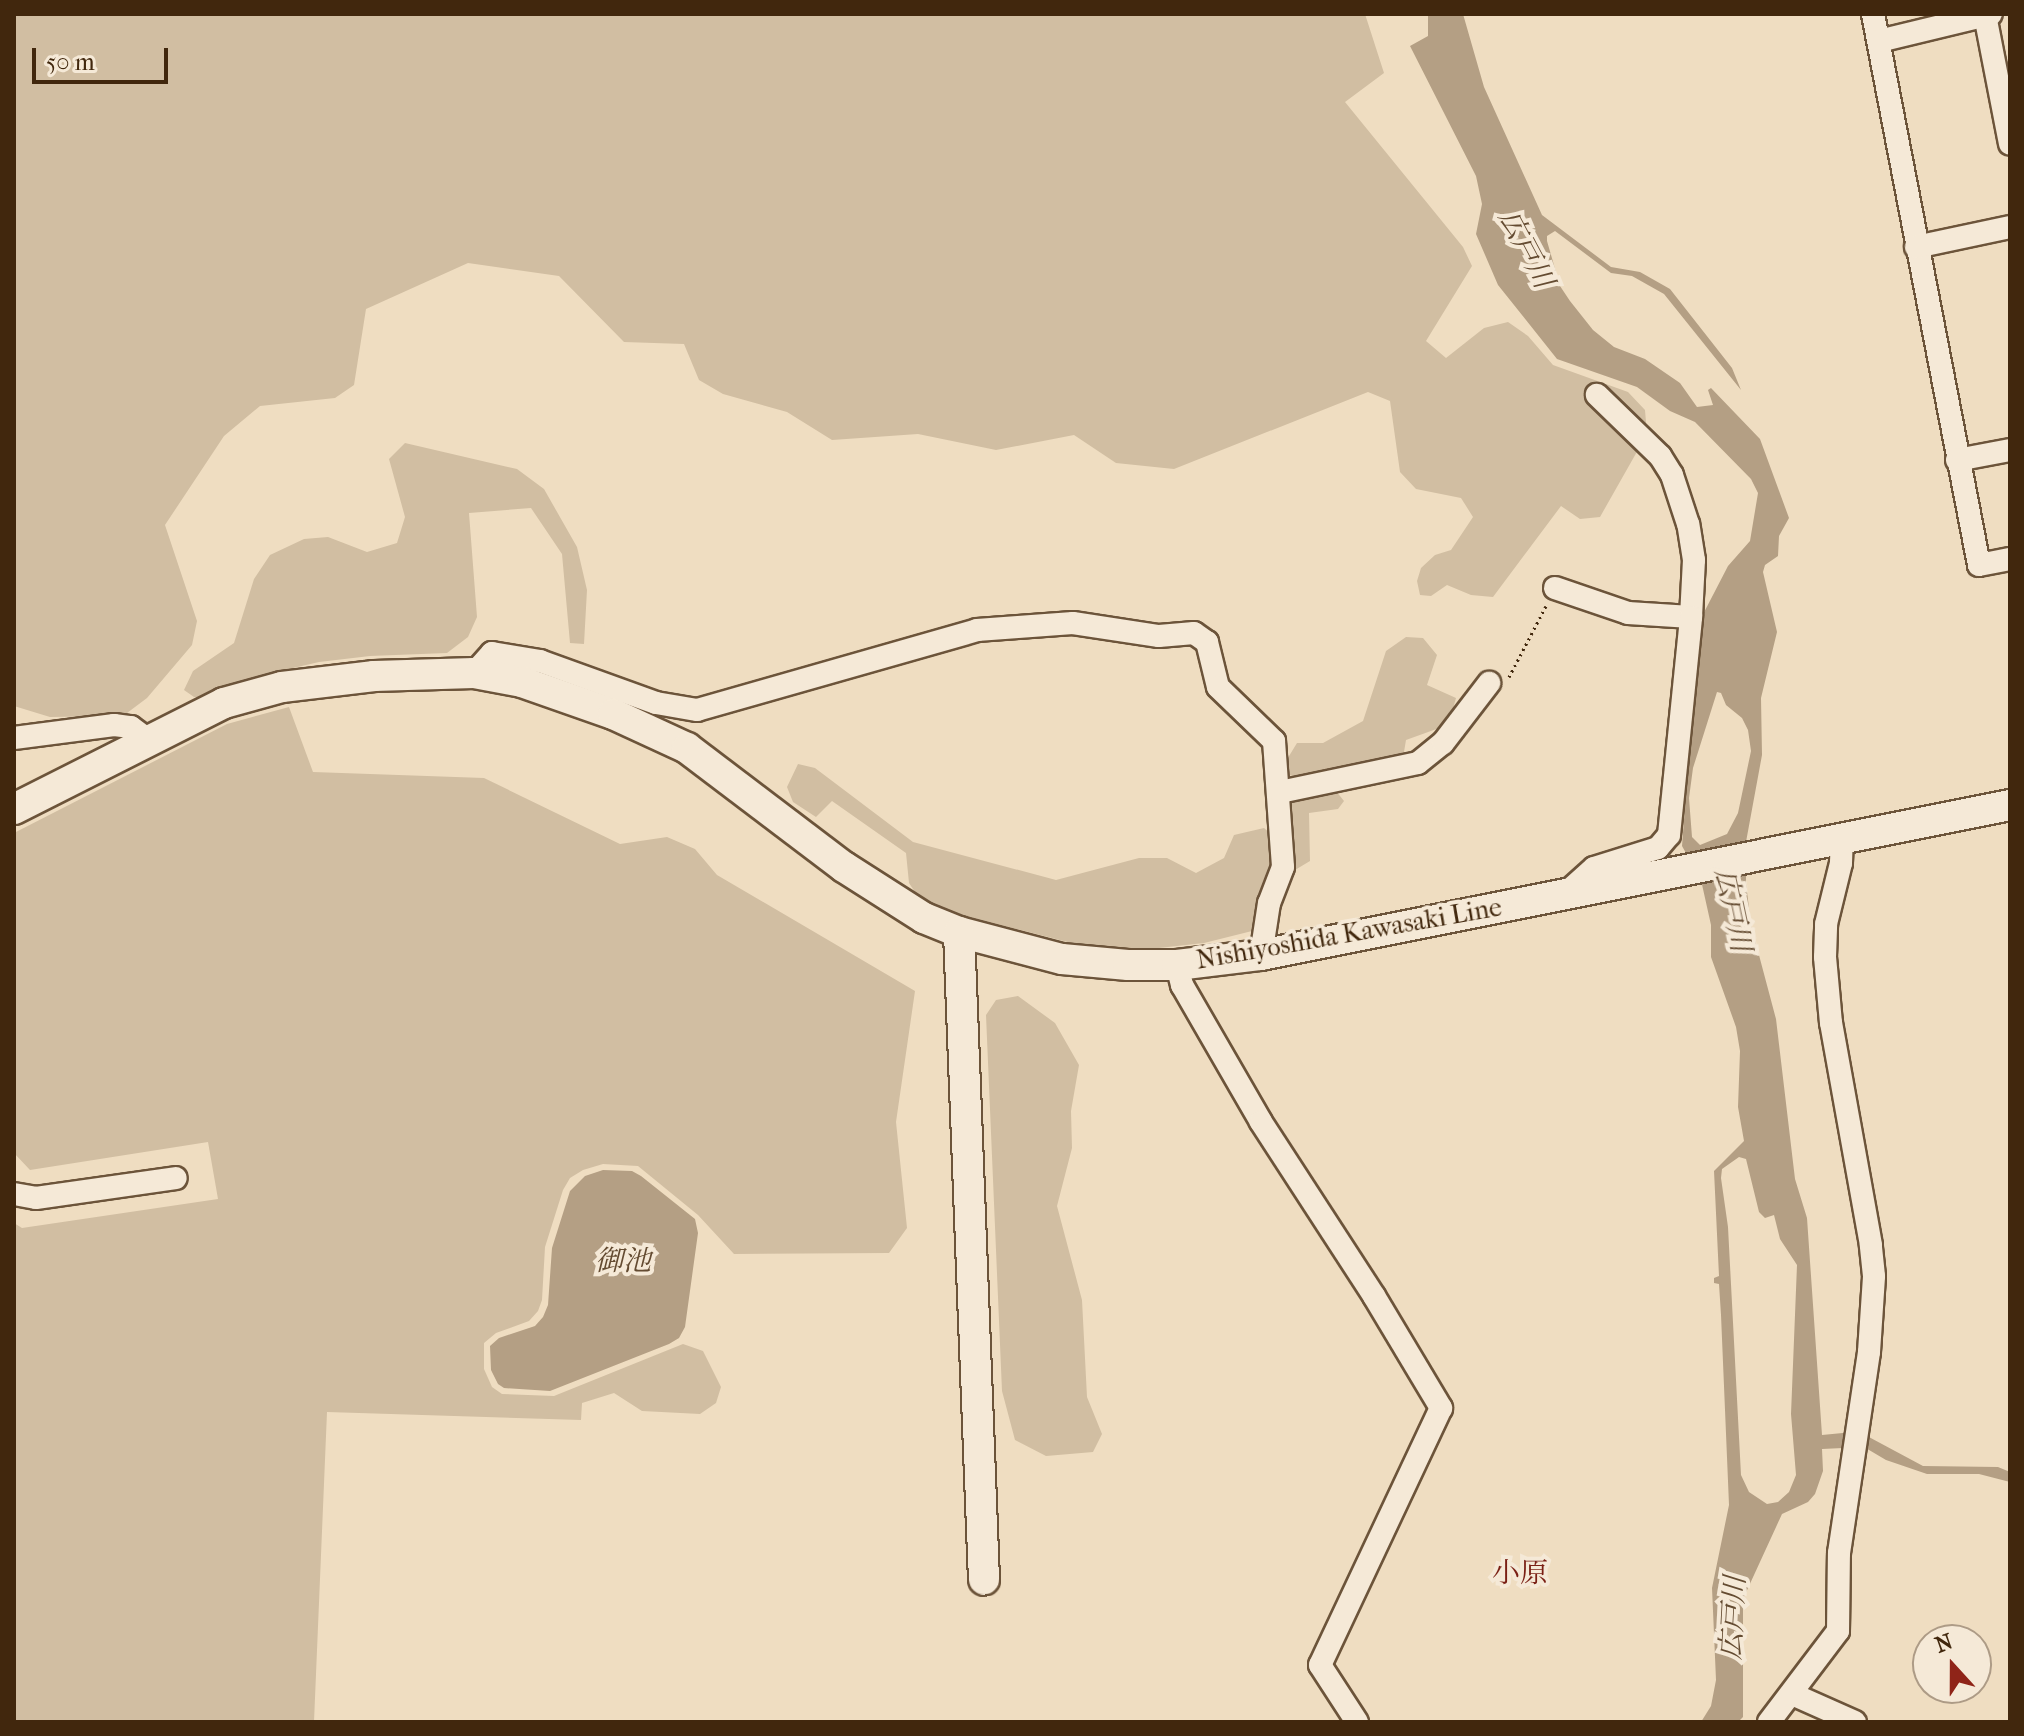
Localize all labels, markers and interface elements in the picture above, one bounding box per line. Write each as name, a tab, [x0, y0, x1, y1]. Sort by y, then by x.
scale bar	[36, 32, 172, 82]
text: 50 m	[46, 48, 95, 76]
water label: 広戸川	[1491, 204, 1561, 294]
water label: 広戸川	[1708, 865, 1758, 955]
street label: Nishiyoshida Kawasaki Line	[1194, 892, 1504, 976]
water label: 御池	[595, 1244, 651, 1278]
district label: 小原	[1492, 1556, 1548, 1590]
water label: 広戸川	[1714, 1575, 1752, 1661]
north arrow	[1912, 1624, 1992, 1704]
text: N	[1932, 1628, 1957, 1659]

